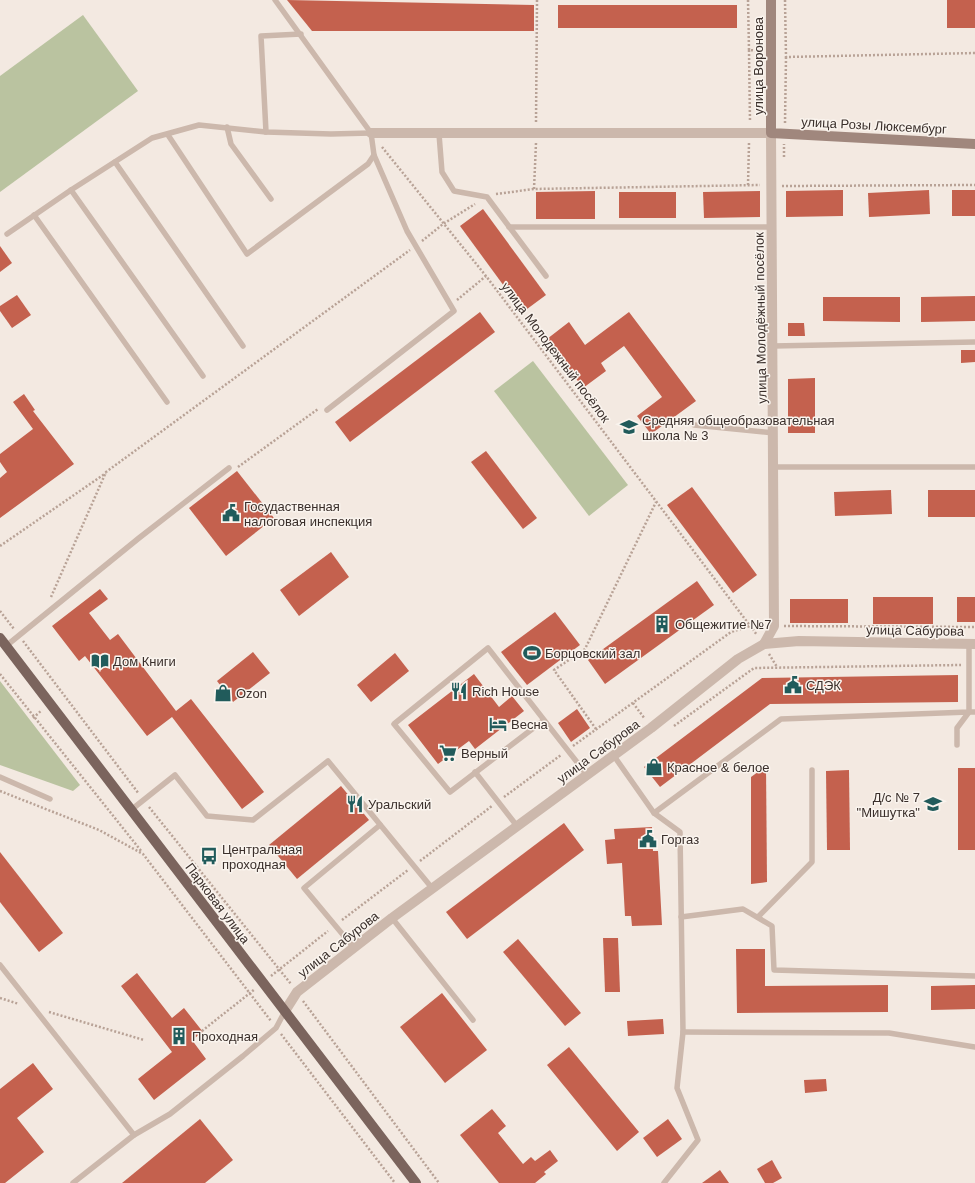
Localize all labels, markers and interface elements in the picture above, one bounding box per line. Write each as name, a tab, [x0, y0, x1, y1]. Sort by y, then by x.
street label: улица Воронова	[751, 16, 766, 115]
street label: улица Розы Люксембург	[801, 114, 947, 137]
street label: улица Молодёжный посёлок	[751, 232, 769, 404]
street label: улица Молодежный посёлок	[498, 279, 613, 425]
place label: Средняя общеобразовательная школа № 3	[642, 413, 835, 443]
school or university icon: Средняя общеобразовательная школа № 3	[619, 417, 639, 437]
place label: Госудаственная налоговая инспекция	[244, 499, 372, 529]
public building icon: Госудаственная налоговая инспекция	[221, 503, 241, 523]
building icon: Общежитие №7	[652, 614, 672, 634]
place label: Общежитие №7	[675, 617, 771, 632]
street label: улица Сабурова	[866, 622, 965, 639]
sports icon: Борцовский зал	[522, 643, 542, 663]
place label: Борцовский зал	[545, 646, 640, 661]
library icon: Дом Книги	[90, 651, 110, 671]
place label: Дом Книги	[113, 654, 176, 669]
public building icon: СДЭК	[783, 675, 803, 695]
place label: СДЭК	[806, 678, 841, 693]
restaurant icon: Rich House	[449, 681, 469, 701]
shop icon: Ozon	[213, 683, 233, 703]
place label: Rich House	[472, 684, 539, 699]
place label: Ozon	[236, 686, 267, 701]
hotel icon: Весна	[488, 714, 508, 734]
street label: улица Сабурова	[554, 716, 643, 786]
place label: Весна	[511, 717, 549, 732]
supermarket icon: Верный	[438, 743, 458, 763]
place label: Верный	[461, 746, 508, 761]
shop icon: Красное & белое	[644, 757, 664, 777]
place label: Красное & белое	[667, 760, 769, 775]
place label: Д/с № 7 "Мишутка"	[857, 790, 920, 820]
restaurant icon: Уральский	[345, 794, 365, 814]
school or university icon: Д/с № 7 "Мишутка"	[923, 794, 943, 814]
place label: Уральский	[368, 797, 431, 812]
public building icon: Горгаз	[638, 829, 658, 849]
place label: Горгаз	[661, 832, 699, 847]
place label: Центральная проходная	[222, 842, 302, 872]
bus stop icon: Центральная проходная	[199, 846, 219, 866]
street label: Парковая улица	[182, 860, 253, 947]
street label: улица Сабурова	[295, 908, 382, 980]
building icon: Проходная	[169, 1026, 189, 1046]
place label: Проходная	[192, 1029, 258, 1044]

